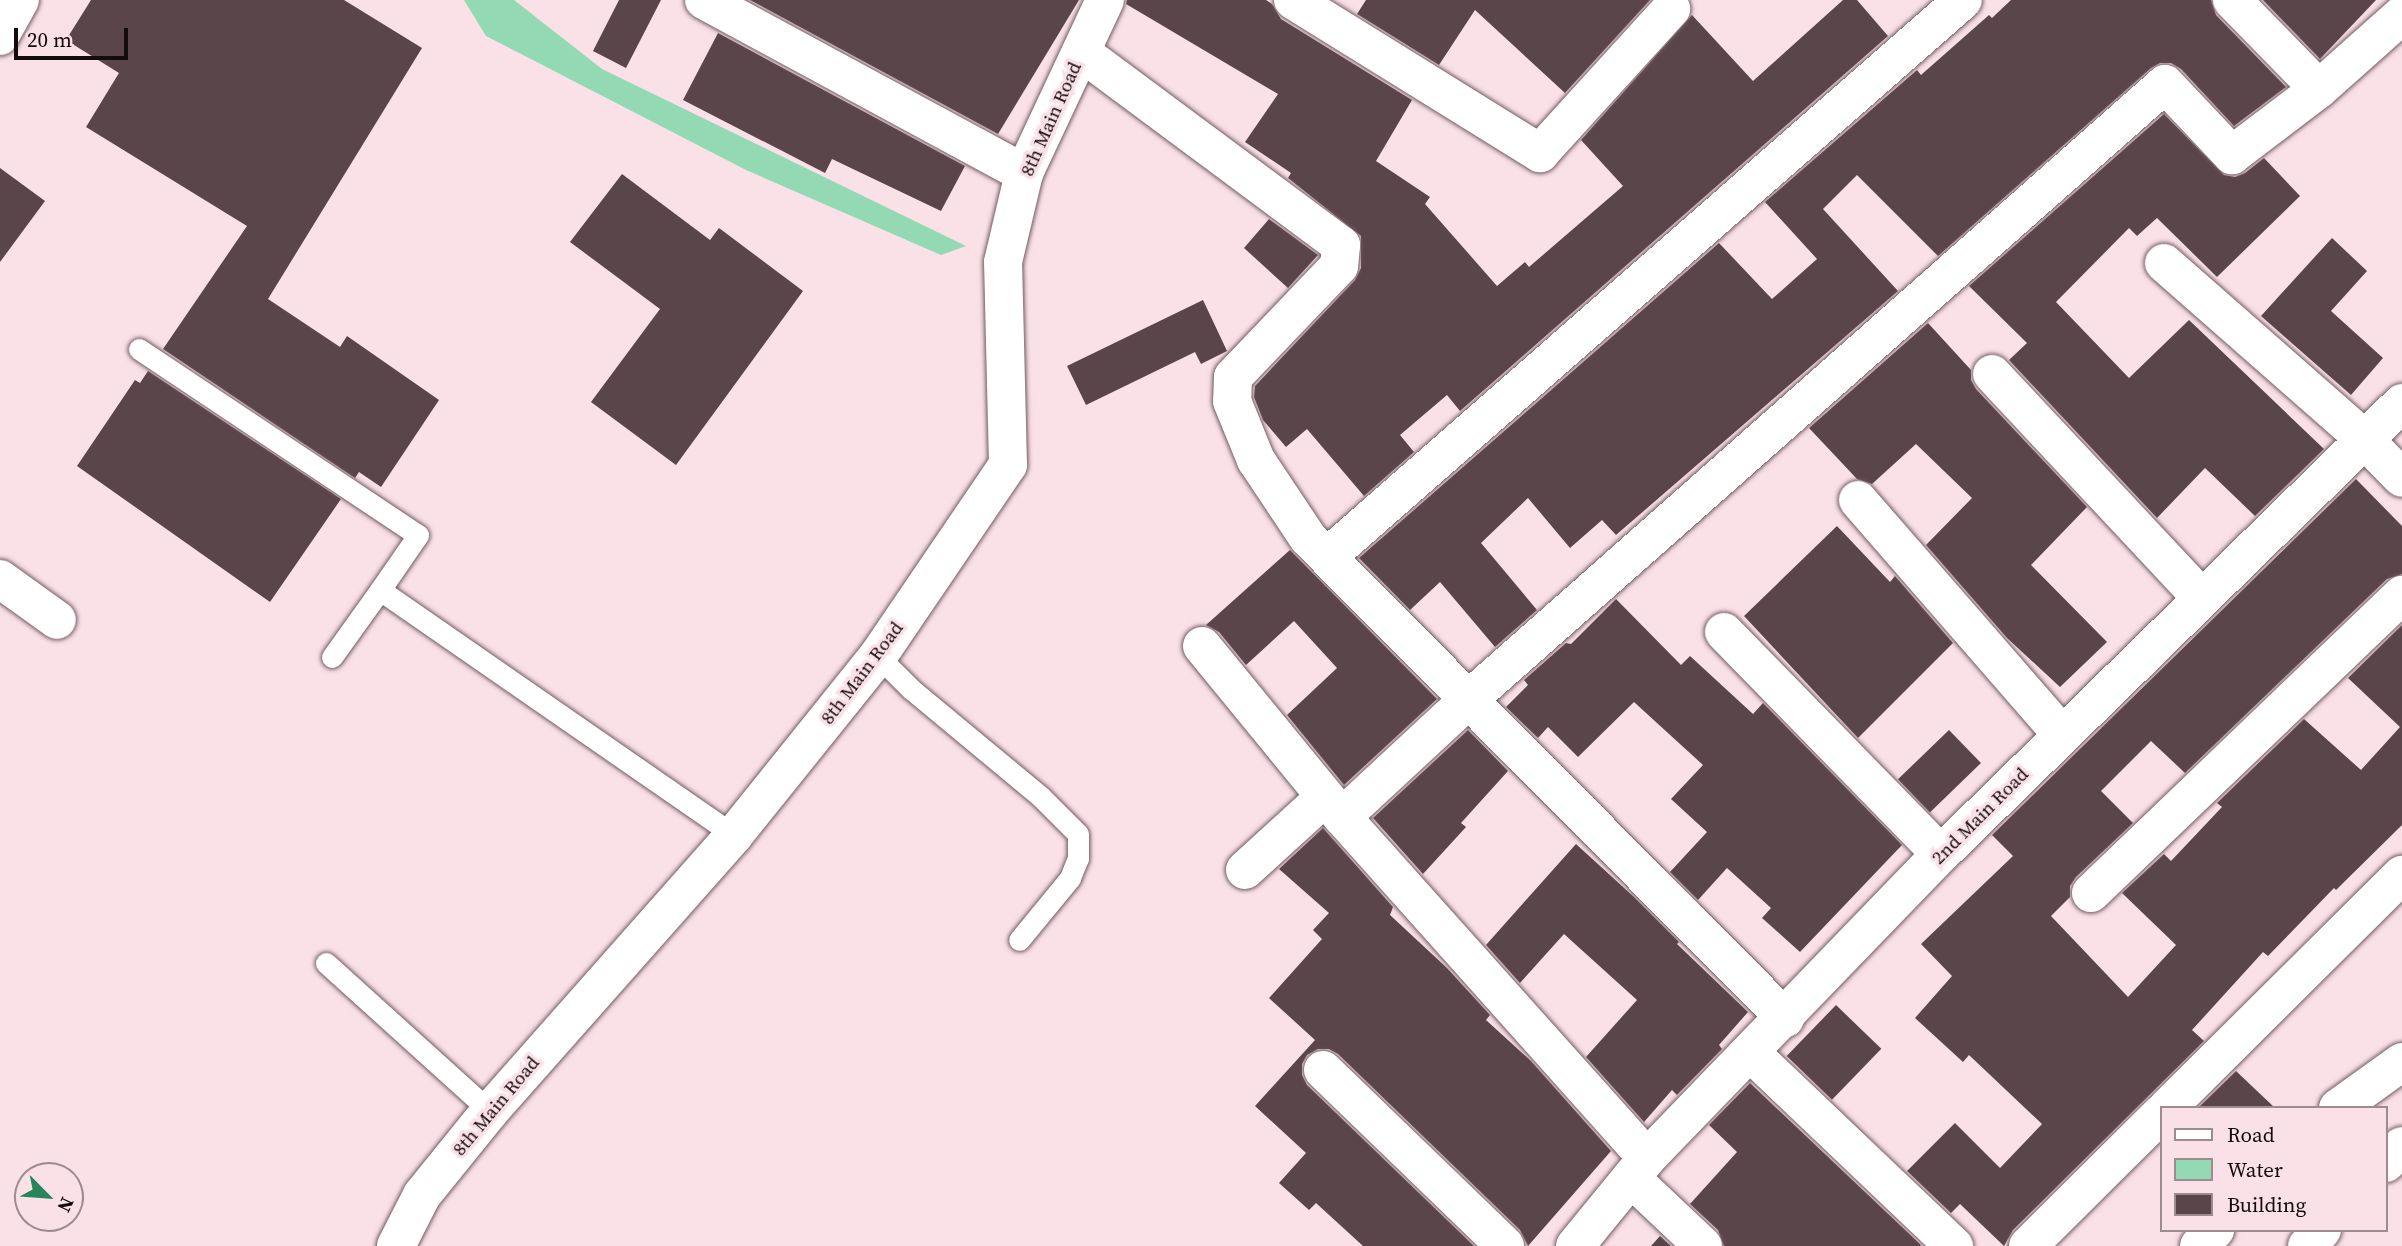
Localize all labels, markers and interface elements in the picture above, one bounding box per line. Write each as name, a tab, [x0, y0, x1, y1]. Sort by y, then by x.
scale bar	[18, 14, 131, 58]
text: 20 m	[27, 25, 72, 54]
street label: 8th Main Road	[1016, 58, 1086, 180]
street label: 8th Main Road	[816, 617, 908, 729]
street label: 2nd Main Road	[1927, 763, 2033, 869]
street label: 8th Main Road	[448, 1052, 544, 1160]
legend	[2160, 1106, 2388, 1232]
text: Road	[2227, 1120, 2275, 1149]
text: Water	[2227, 1155, 2283, 1184]
north arrow	[14, 1162, 84, 1232]
text: Building	[2227, 1190, 2306, 1219]
text: N	[52, 1193, 81, 1217]

